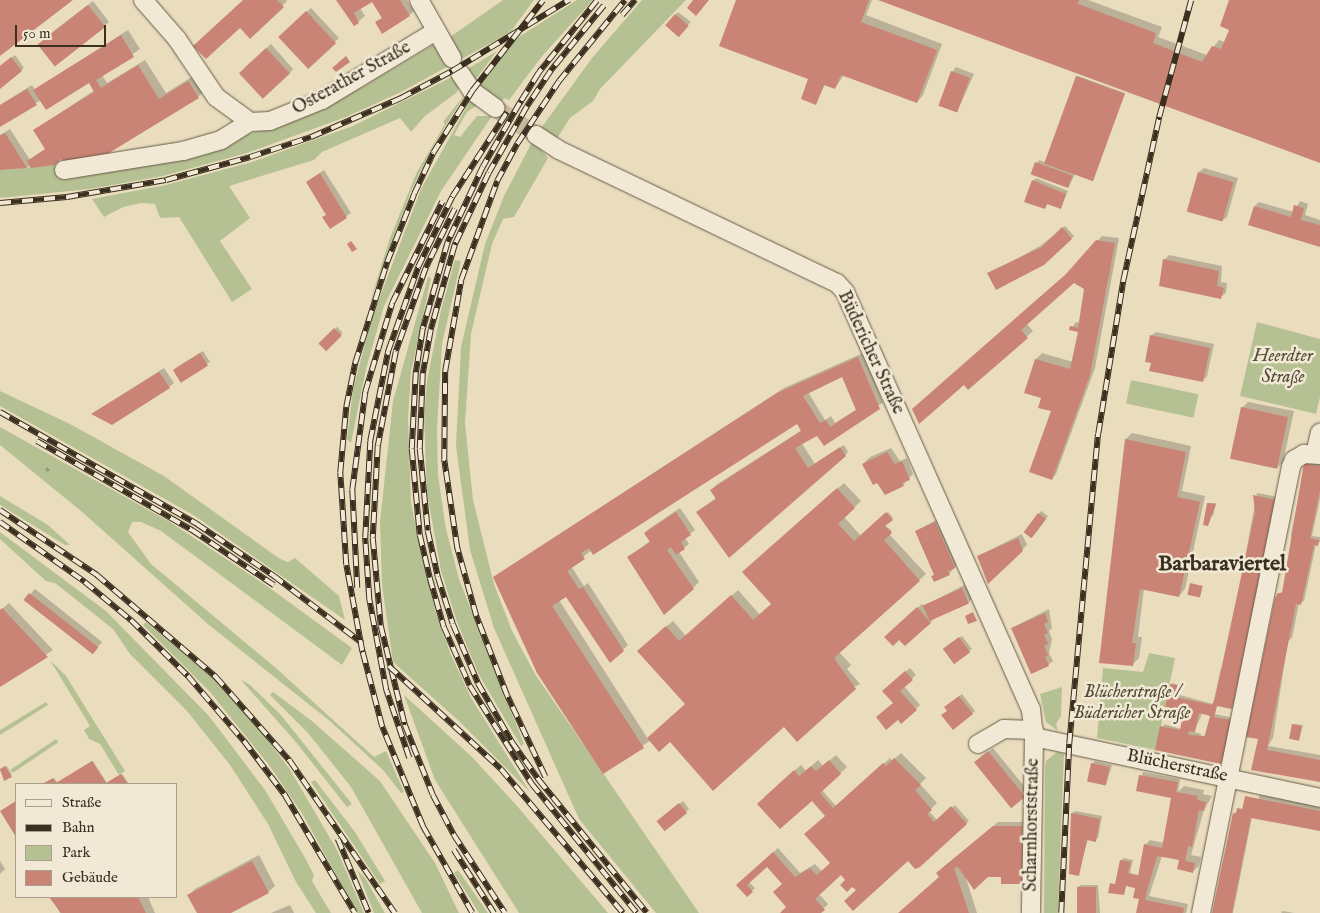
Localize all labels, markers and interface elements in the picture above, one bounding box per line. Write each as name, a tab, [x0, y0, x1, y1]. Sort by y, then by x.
scale bar	[18, 15, 109, 47]
text: 50 m	[23, 24, 51, 43]
street label: Osterather Straße	[289, 38, 415, 120]
street label: Büdericher Straße	[832, 288, 908, 418]
park label: Heerdter Straße	[1253, 347, 1313, 389]
district label: Barbaraviertel	[1158, 552, 1286, 578]
park label: Blücherstraße / Büdericher Straße	[1073, 683, 1191, 726]
street label: Blücherstraße	[1125, 746, 1229, 788]
street label: Scharnhorststraße	[1021, 758, 1045, 892]
legend	[15, 783, 178, 898]
text: Straße	[62, 793, 101, 812]
text: Bahn	[62, 818, 94, 837]
text: Park	[62, 843, 91, 862]
text: Gebäude	[62, 868, 118, 887]

